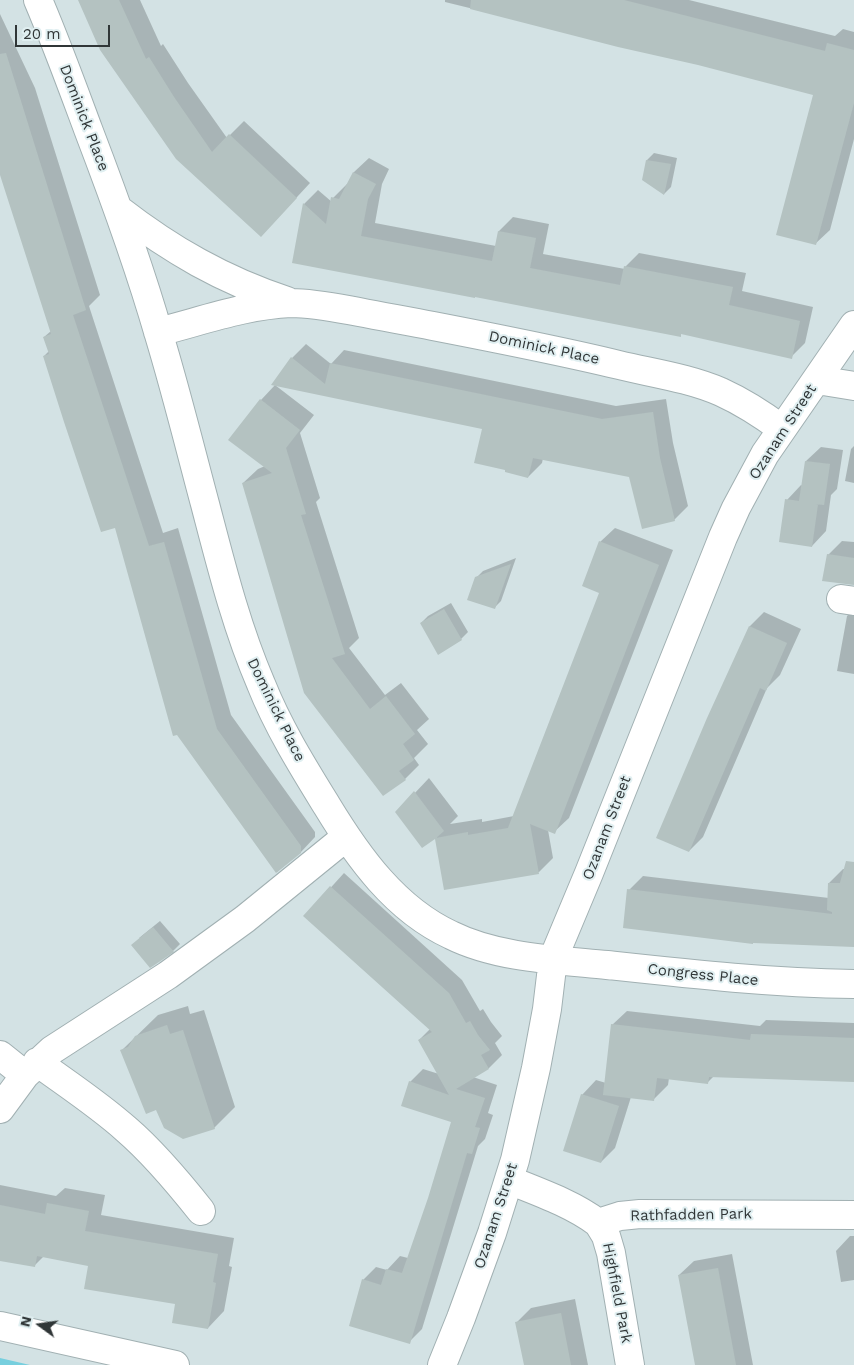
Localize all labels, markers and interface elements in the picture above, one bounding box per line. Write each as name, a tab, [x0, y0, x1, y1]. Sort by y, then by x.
scale bar	[18, 15, 112, 47]
text: 20 m	[23, 25, 61, 43]
street label: Dominick Place	[55, 62, 113, 174]
street label: Dominick Place	[487, 327, 601, 369]
street label: Ozanam Street	[746, 381, 820, 483]
street label: Dominick Place	[243, 655, 309, 765]
street label: Ozanam Street	[579, 773, 635, 883]
street label: Congress Place	[647, 960, 759, 990]
street label: Ozanam Street	[470, 1161, 522, 1271]
street label: Rathfadden Park	[630, 1205, 752, 1225]
street label: Highfield Park	[598, 1241, 636, 1345]
north arrow	[15, 1300, 65, 1350]
text: N	[16, 1314, 34, 1328]

